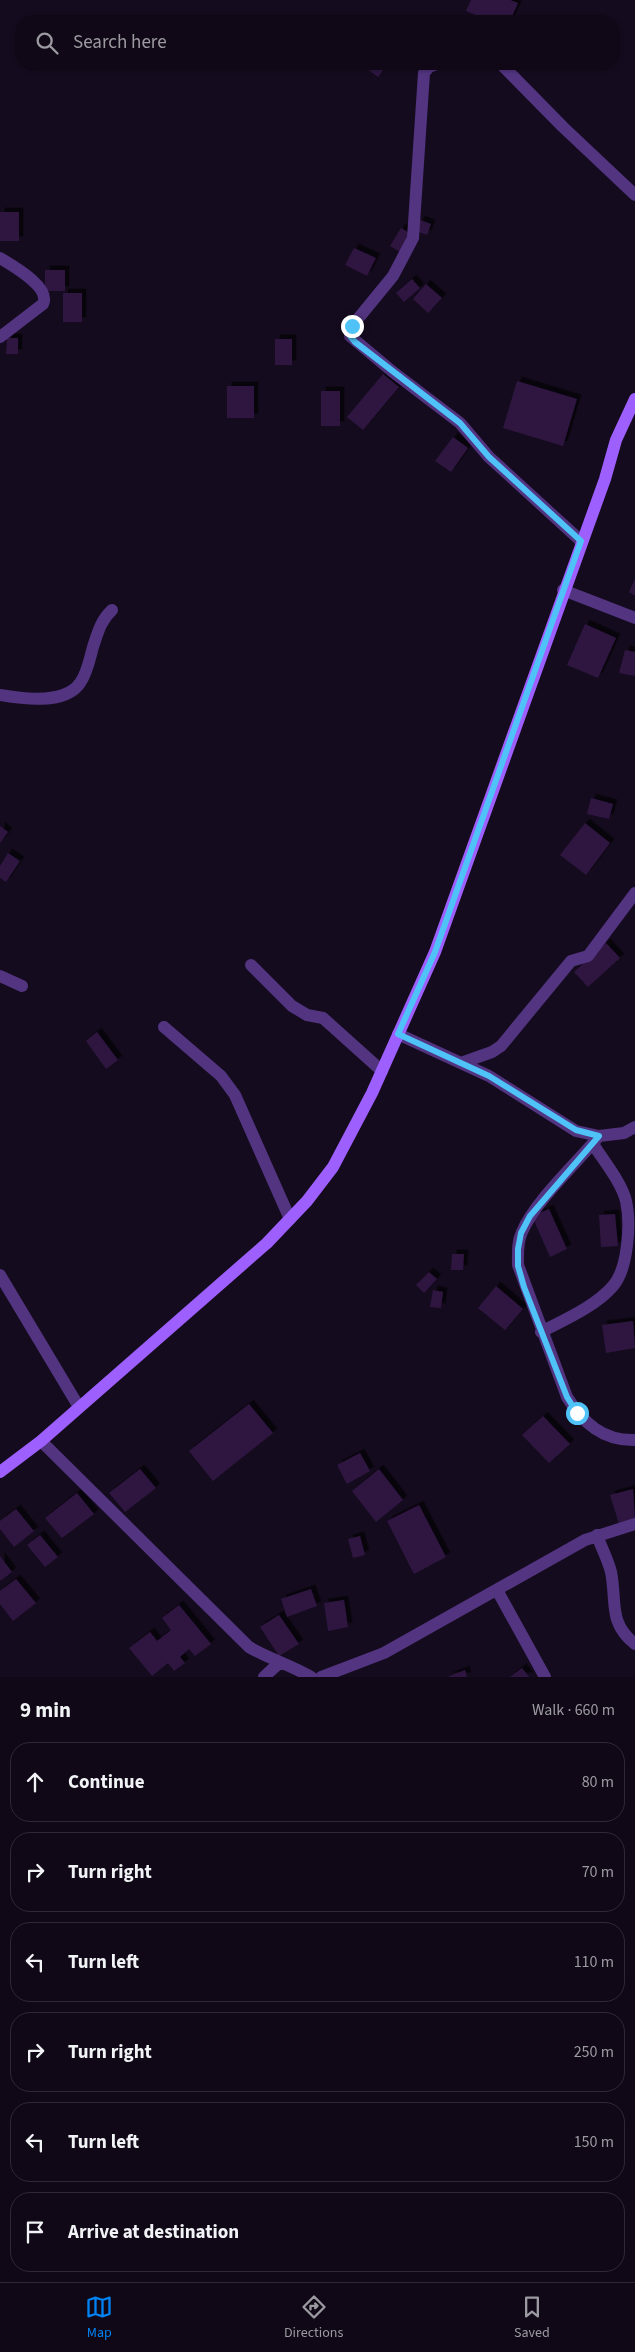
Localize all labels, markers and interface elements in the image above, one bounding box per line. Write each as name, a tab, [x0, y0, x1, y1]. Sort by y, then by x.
search box	[15, 15, 620, 70]
icon: search	[33, 29, 61, 57]
text: Search here	[73, 29, 167, 56]
route end	[341, 315, 364, 338]
route start	[566, 1402, 589, 1425]
text: 9 min	[20, 1695, 71, 1725]
text: Walk · 660 m	[532, 1699, 615, 1721]
icon: ahead	[21, 1768, 49, 1796]
text: Continue	[68, 1769, 145, 1796]
text: 80 m	[582, 1771, 614, 1793]
icon: right	[21, 1858, 49, 1886]
text: Turn right	[68, 1859, 152, 1886]
text: 70 m	[582, 1861, 614, 1883]
icon: left	[21, 1948, 49, 1976]
text: Turn left	[68, 1949, 139, 1976]
text: 110 m	[574, 1951, 614, 1973]
icon: right	[21, 2038, 49, 2066]
text: Turn right	[68, 2039, 152, 2066]
text: 250 m	[574, 2041, 614, 2063]
icon: left	[21, 2128, 49, 2156]
text: Turn left	[68, 2129, 139, 2156]
text: 150 m	[574, 2131, 614, 2153]
icon: arrive	[21, 2218, 49, 2246]
text: Arrive at destination	[68, 2219, 239, 2246]
tab: Map	[85, 2293, 113, 2343]
tab: Directions	[284, 2293, 343, 2343]
tab: Saved	[514, 2293, 550, 2343]

